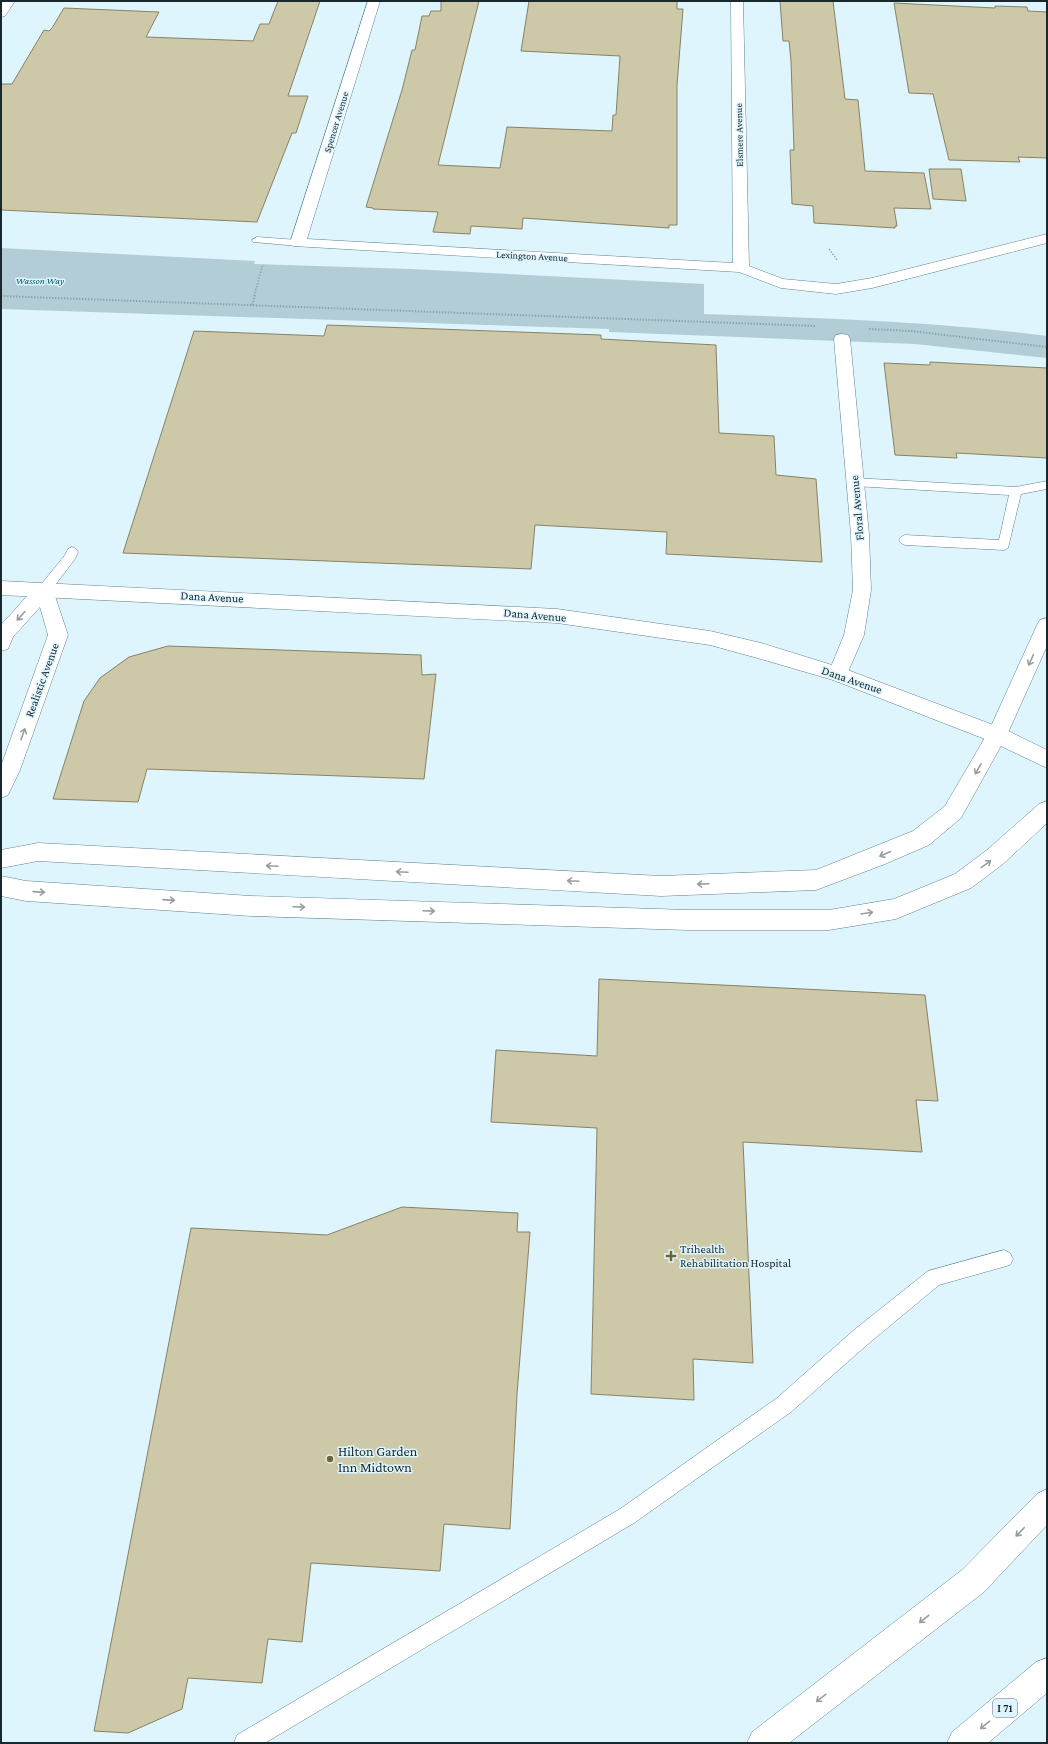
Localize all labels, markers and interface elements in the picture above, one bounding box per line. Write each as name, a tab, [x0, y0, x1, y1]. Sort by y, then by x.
street label: Spencer Avenue	[322, 90, 351, 154]
street label: Elsmere Avenue	[733, 103, 745, 167]
street label: Lexington Avenue	[496, 249, 569, 263]
park label: Wasson Way	[16, 275, 64, 286]
street label: Floral Avenue	[847, 475, 867, 541]
street label: Dana Avenue	[180, 588, 244, 606]
street label: Dana Avenue	[503, 605, 567, 625]
one-way arrow	[16, 611, 25, 621]
street label: Realistic Avenue	[22, 641, 62, 719]
one-way arrow	[1027, 654, 1034, 666]
street label: Dana Avenue	[820, 663, 884, 697]
one-way arrow	[19, 728, 27, 740]
one-way arrow	[973, 763, 981, 775]
one-way arrow	[879, 851, 891, 858]
one-way arrow	[980, 860, 991, 868]
one-way arrow	[266, 862, 279, 869]
one-way arrow	[396, 869, 409, 876]
one-way arrow	[567, 877, 580, 885]
one-way arrow	[697, 880, 710, 888]
one-way arrow	[32, 889, 45, 896]
one-way arrow	[162, 897, 175, 904]
one-way arrow	[292, 904, 305, 911]
one-way arrow	[422, 907, 435, 915]
one-way arrow	[860, 909, 873, 917]
place label: Trihealth Rehabilitation Hospital	[680, 1242, 791, 1270]
marker: Trihealth Rehabilitation Hospital	[665, 1250, 677, 1262]
place label: Hilton Garden Inn Midtown	[338, 1443, 418, 1475]
marker: Hilton Garden Inn Midtown	[325, 1454, 335, 1464]
one-way arrow	[1015, 1527, 1025, 1537]
one-way arrow	[918, 1615, 929, 1623]
one-way arrow	[815, 1694, 826, 1703]
road number: I 71	[993, 1699, 1017, 1717]
one-way arrow	[979, 1720, 990, 1729]

